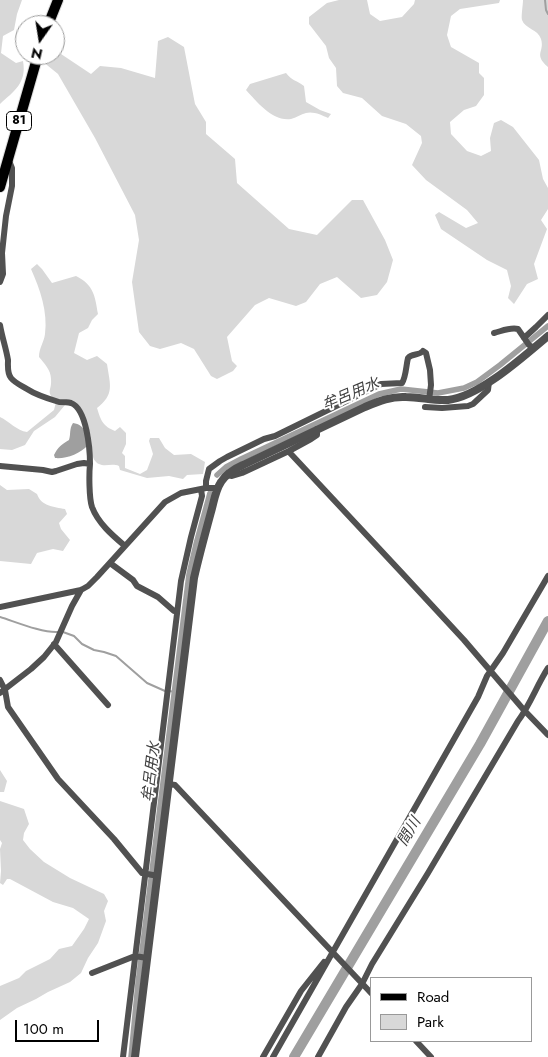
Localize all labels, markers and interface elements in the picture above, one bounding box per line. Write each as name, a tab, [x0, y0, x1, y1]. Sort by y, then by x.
north arrow	[15, 15, 65, 65]
text: N	[29, 43, 45, 65]
road number: 81	[6, 112, 32, 130]
water label: 牟呂用水	[320, 375, 382, 415]
water label: 牟呂用水	[139, 741, 165, 803]
water label: 間川	[395, 815, 425, 849]
legend	[370, 977, 533, 1042]
text: Road	[417, 986, 449, 1008]
scale bar	[18, 1010, 101, 1042]
text: Park	[417, 1011, 444, 1033]
text: 100 m	[23, 1018, 64, 1040]

